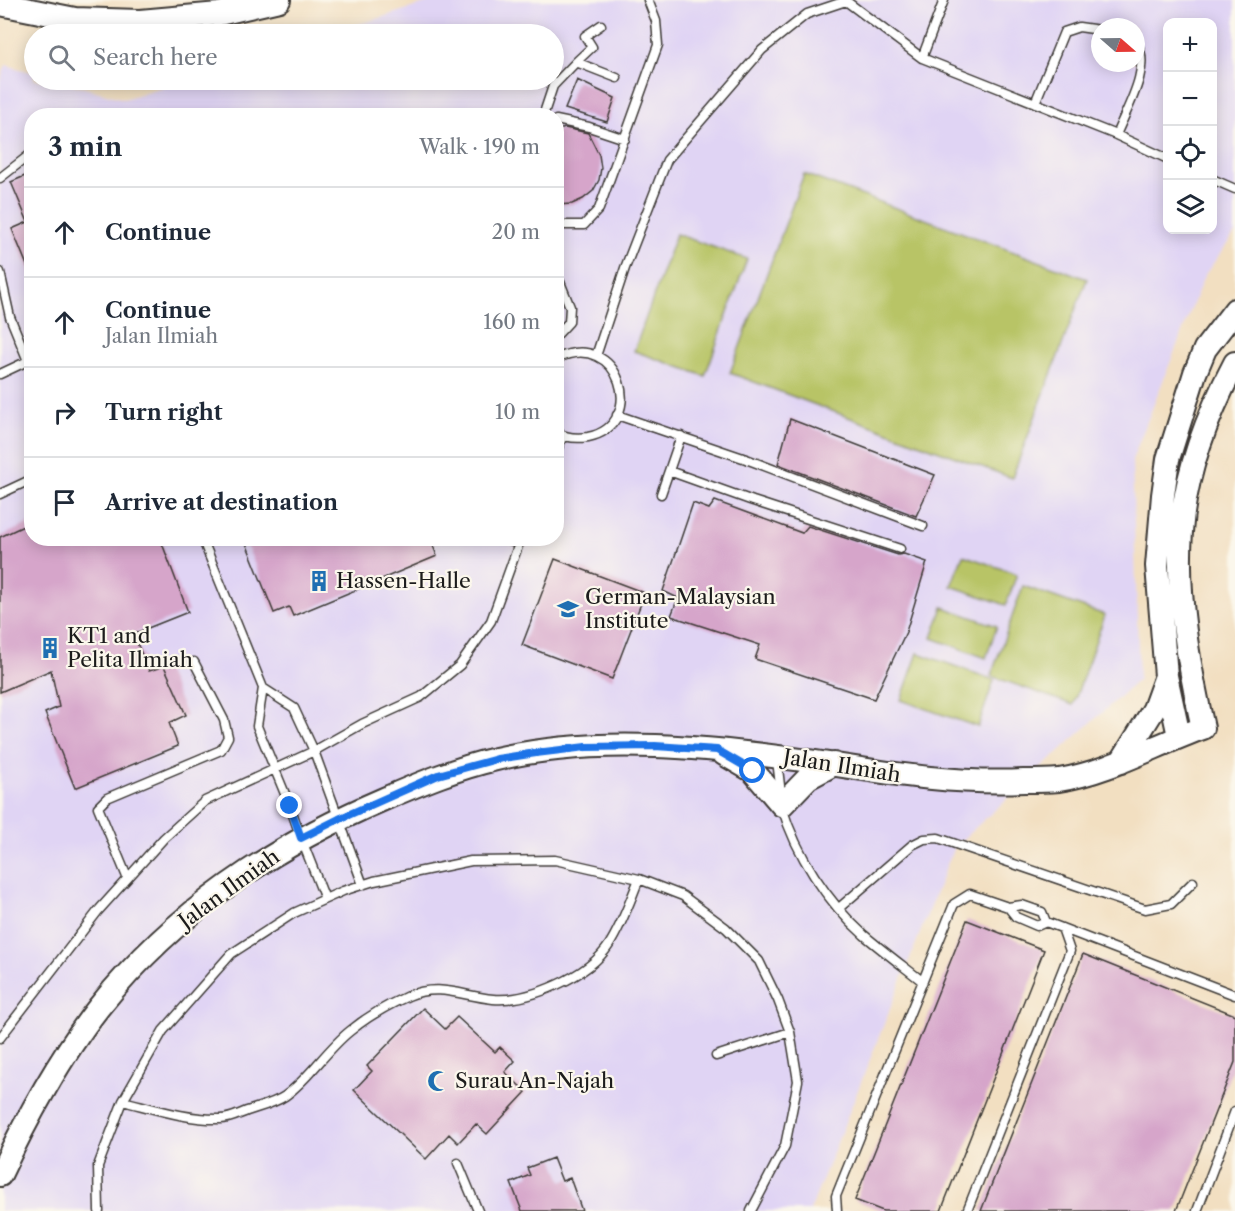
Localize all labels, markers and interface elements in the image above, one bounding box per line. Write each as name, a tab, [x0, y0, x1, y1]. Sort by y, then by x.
north arrow	[1091, 18, 1145, 72]
map controls	[1163, 18, 1217, 234]
button: +	[1163, 18, 1217, 72]
search box	[24, 24, 564, 90]
icon: search	[45, 41, 78, 74]
text: Search here	[93, 44, 218, 71]
button: −	[1163, 72, 1217, 126]
button: locate	[1163, 126, 1217, 180]
text: 3 min	[48, 131, 122, 163]
text: Walk · 190 m	[419, 135, 540, 159]
button: layers	[1163, 180, 1217, 234]
icon: ahead	[48, 216, 81, 249]
text: Continue	[105, 219, 211, 246]
text: 20 m	[492, 220, 540, 244]
text: Continue	[105, 297, 211, 324]
icon: ahead	[48, 306, 81, 339]
text: 160 m	[483, 310, 540, 334]
text: Jalan Ilmiah	[105, 324, 218, 348]
icon: right	[48, 396, 81, 429]
text: Turn right	[105, 399, 223, 426]
text: 10 m	[495, 400, 540, 424]
icon: arrive	[48, 486, 81, 519]
text: Arrive at destination	[105, 489, 338, 516]
place label: Hassen-Halle	[336, 568, 471, 593]
building icon: Hassen-Halle	[307, 569, 331, 593]
place label: German-Malaysian Institute	[585, 584, 776, 633]
school or university icon: German-Malaysian Institute	[556, 597, 580, 621]
place label: KT1 and Pelita Ilmiah	[67, 623, 193, 672]
building icon: KT1 and Pelita Ilmiah	[38, 636, 62, 660]
street label: Jalan Ilmiah	[779, 743, 903, 787]
route start	[739, 757, 765, 783]
route end	[276, 792, 302, 818]
street label: Jalan Ilmiah	[171, 844, 284, 935]
place label: Surau An-Najah	[455, 1068, 614, 1093]
mosque icon: Surau An-Najah	[426, 1069, 450, 1093]

